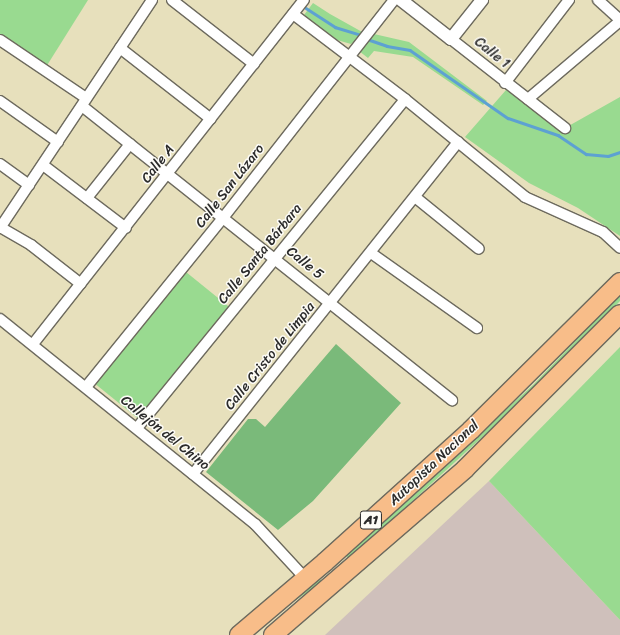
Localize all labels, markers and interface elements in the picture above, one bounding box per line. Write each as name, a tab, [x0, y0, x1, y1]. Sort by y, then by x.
street label: Calle 1	[471, 34, 513, 72]
street label: Calle San Lázaro	[192, 141, 268, 231]
street label: Calle A	[138, 142, 178, 186]
street label: Calle Santa Bárbara	[215, 201, 305, 307]
street label: Calle 5	[283, 243, 327, 283]
street label: Calle Cristo de Limpia	[222, 299, 318, 413]
street label: Callejón del Chino	[117, 392, 213, 474]
street label: Autopista Nacional	[386, 417, 482, 509]
road number: A1	[359, 509, 383, 531]

